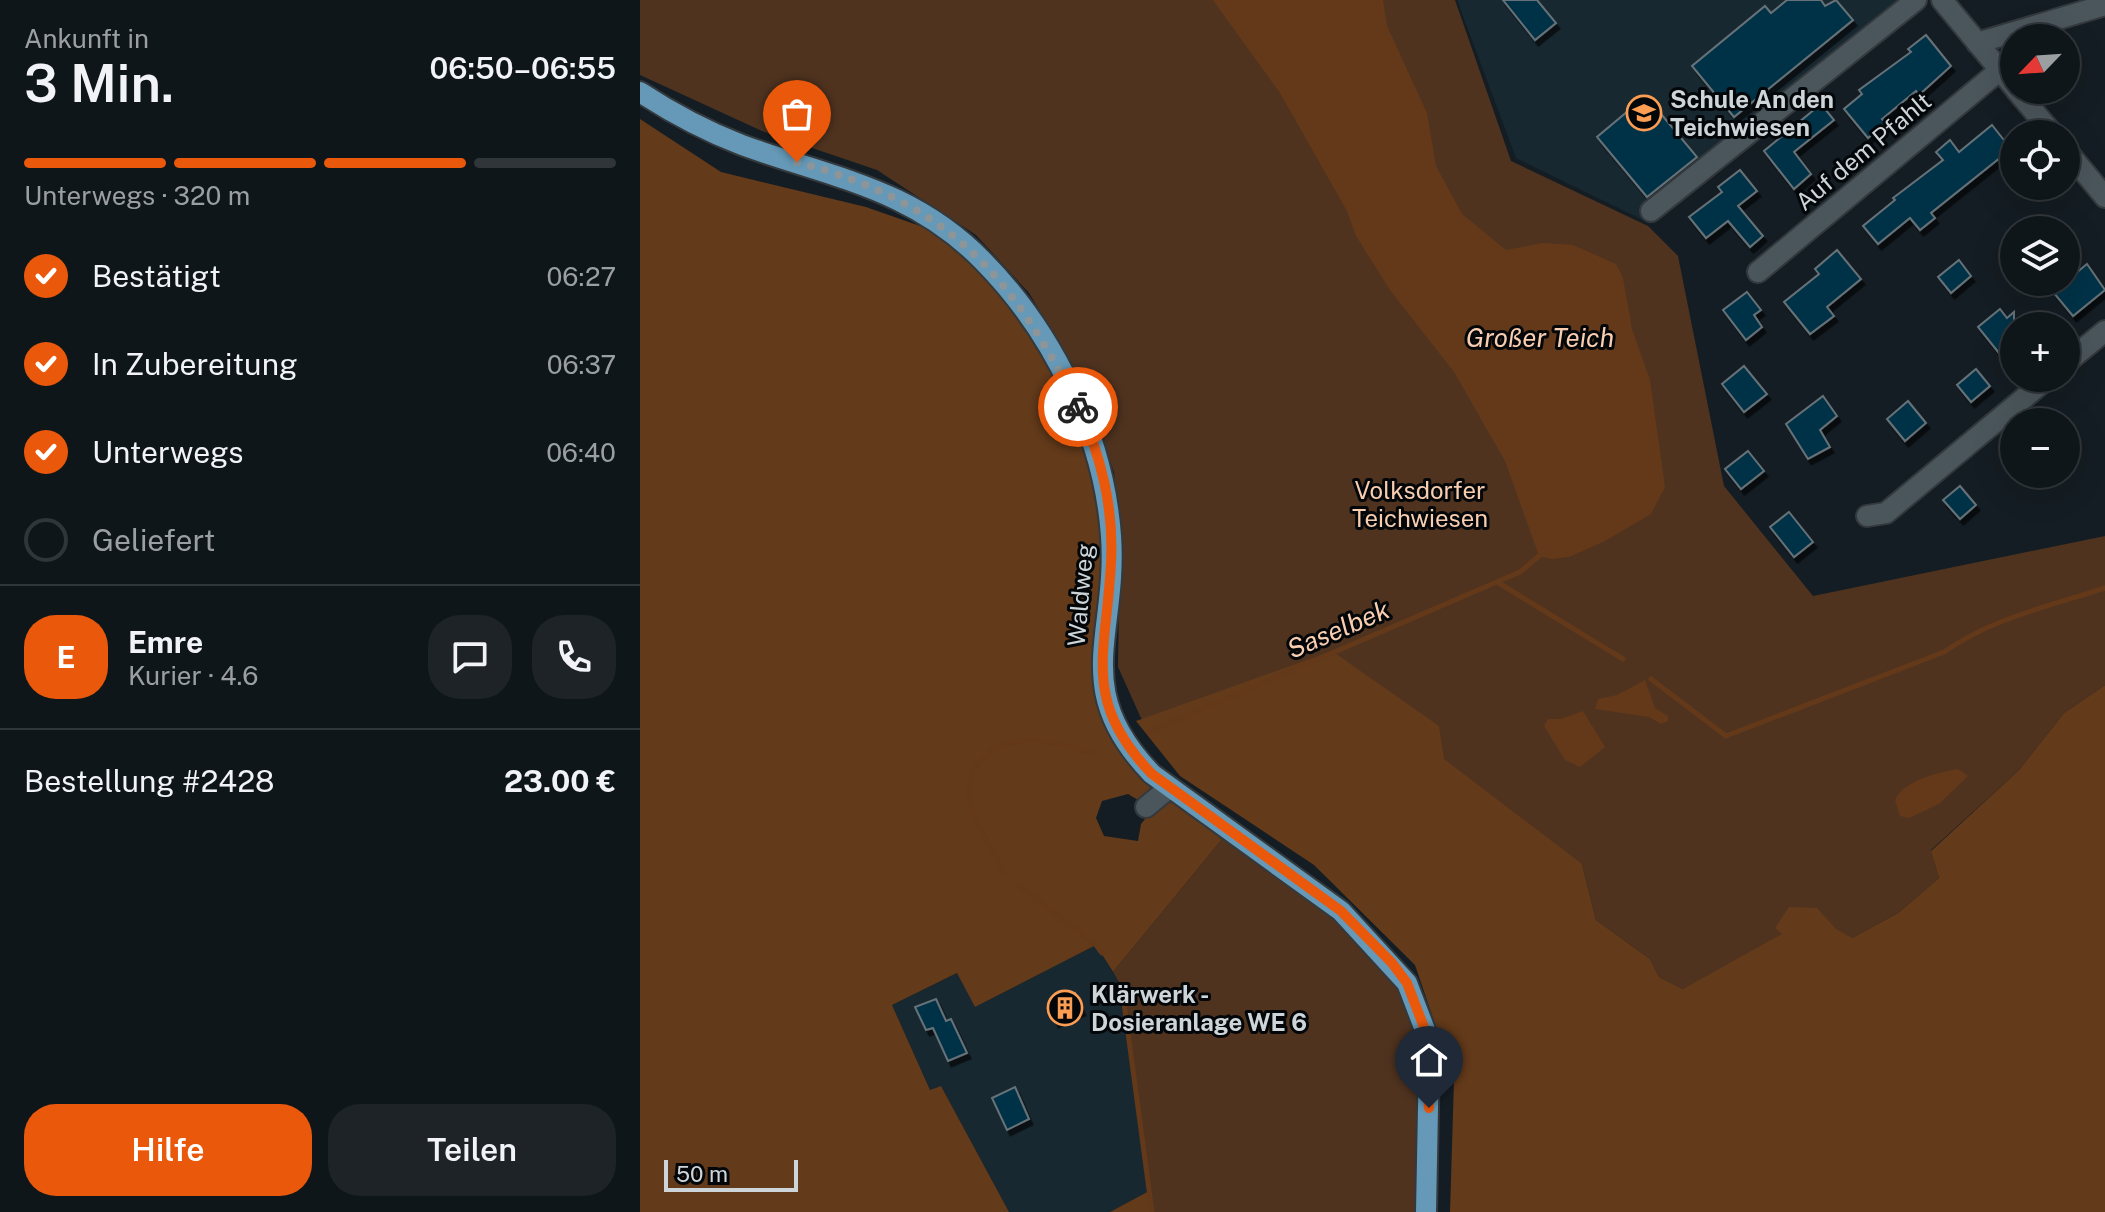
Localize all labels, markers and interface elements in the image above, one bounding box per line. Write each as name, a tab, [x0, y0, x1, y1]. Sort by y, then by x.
text: Ankunft in	[24, 23, 149, 54]
north arrow	[2000, 24, 2080, 104]
map controls	[2000, 24, 2080, 488]
text: 06:50–06:55	[429, 50, 616, 86]
text: 3 Min.	[24, 53, 174, 114]
pin	[763, 80, 831, 162]
place label: Schule An den Teichwiesen	[1670, 85, 1834, 141]
street label: Auf dem Pfahlt	[1790, 86, 1936, 216]
icon: bag	[775, 92, 819, 136]
school or university icon: Schule An den Teichwiesen	[1625, 94, 1663, 132]
button: locate	[2000, 120, 2080, 200]
text: Unterwegs · 320 m	[24, 180, 250, 211]
button: layers	[2000, 216, 2080, 296]
icon: check	[24, 254, 68, 298]
text: Bestätigt	[92, 258, 221, 294]
text: 06:27	[547, 261, 616, 292]
button: +	[2000, 312, 2080, 392]
water label: Großer Teich	[1466, 322, 1614, 353]
icon: check	[24, 342, 68, 386]
text: In Zubereitung	[92, 346, 298, 382]
text: 06:37	[547, 349, 616, 380]
courier	[1038, 367, 1118, 447]
icon: bike	[1056, 385, 1100, 429]
button: −	[2000, 408, 2080, 488]
icon: check	[24, 430, 68, 474]
text: Unterwegs	[92, 434, 243, 470]
text: 06:40	[546, 437, 616, 468]
park label: Volksdorfer Teichwiesen	[1352, 476, 1488, 532]
text: Geliefert	[92, 522, 215, 558]
street label: Waldweg	[1062, 542, 1098, 648]
water label: Saselbek	[1282, 594, 1394, 664]
button: chat	[428, 615, 512, 699]
button: phone	[532, 615, 616, 699]
text: Emre	[128, 624, 203, 660]
text: E	[56, 639, 76, 675]
text: Kurier · 4.6	[128, 660, 259, 691]
text: Bestellung #2428	[24, 763, 274, 799]
text: 23.00 €	[504, 763, 616, 799]
place label: Klärwerk - Dosieranlage WE 6	[1091, 980, 1307, 1036]
building icon: Klärwerk - Dosieranlage WE 6	[1046, 989, 1084, 1027]
pin	[1395, 1026, 1463, 1108]
icon: home	[1407, 1038, 1451, 1082]
button: Hilfe	[24, 1104, 312, 1196]
button: Teilen	[328, 1104, 616, 1196]
scale bar	[664, 1156, 798, 1192]
text: 50 m	[676, 1161, 728, 1187]

